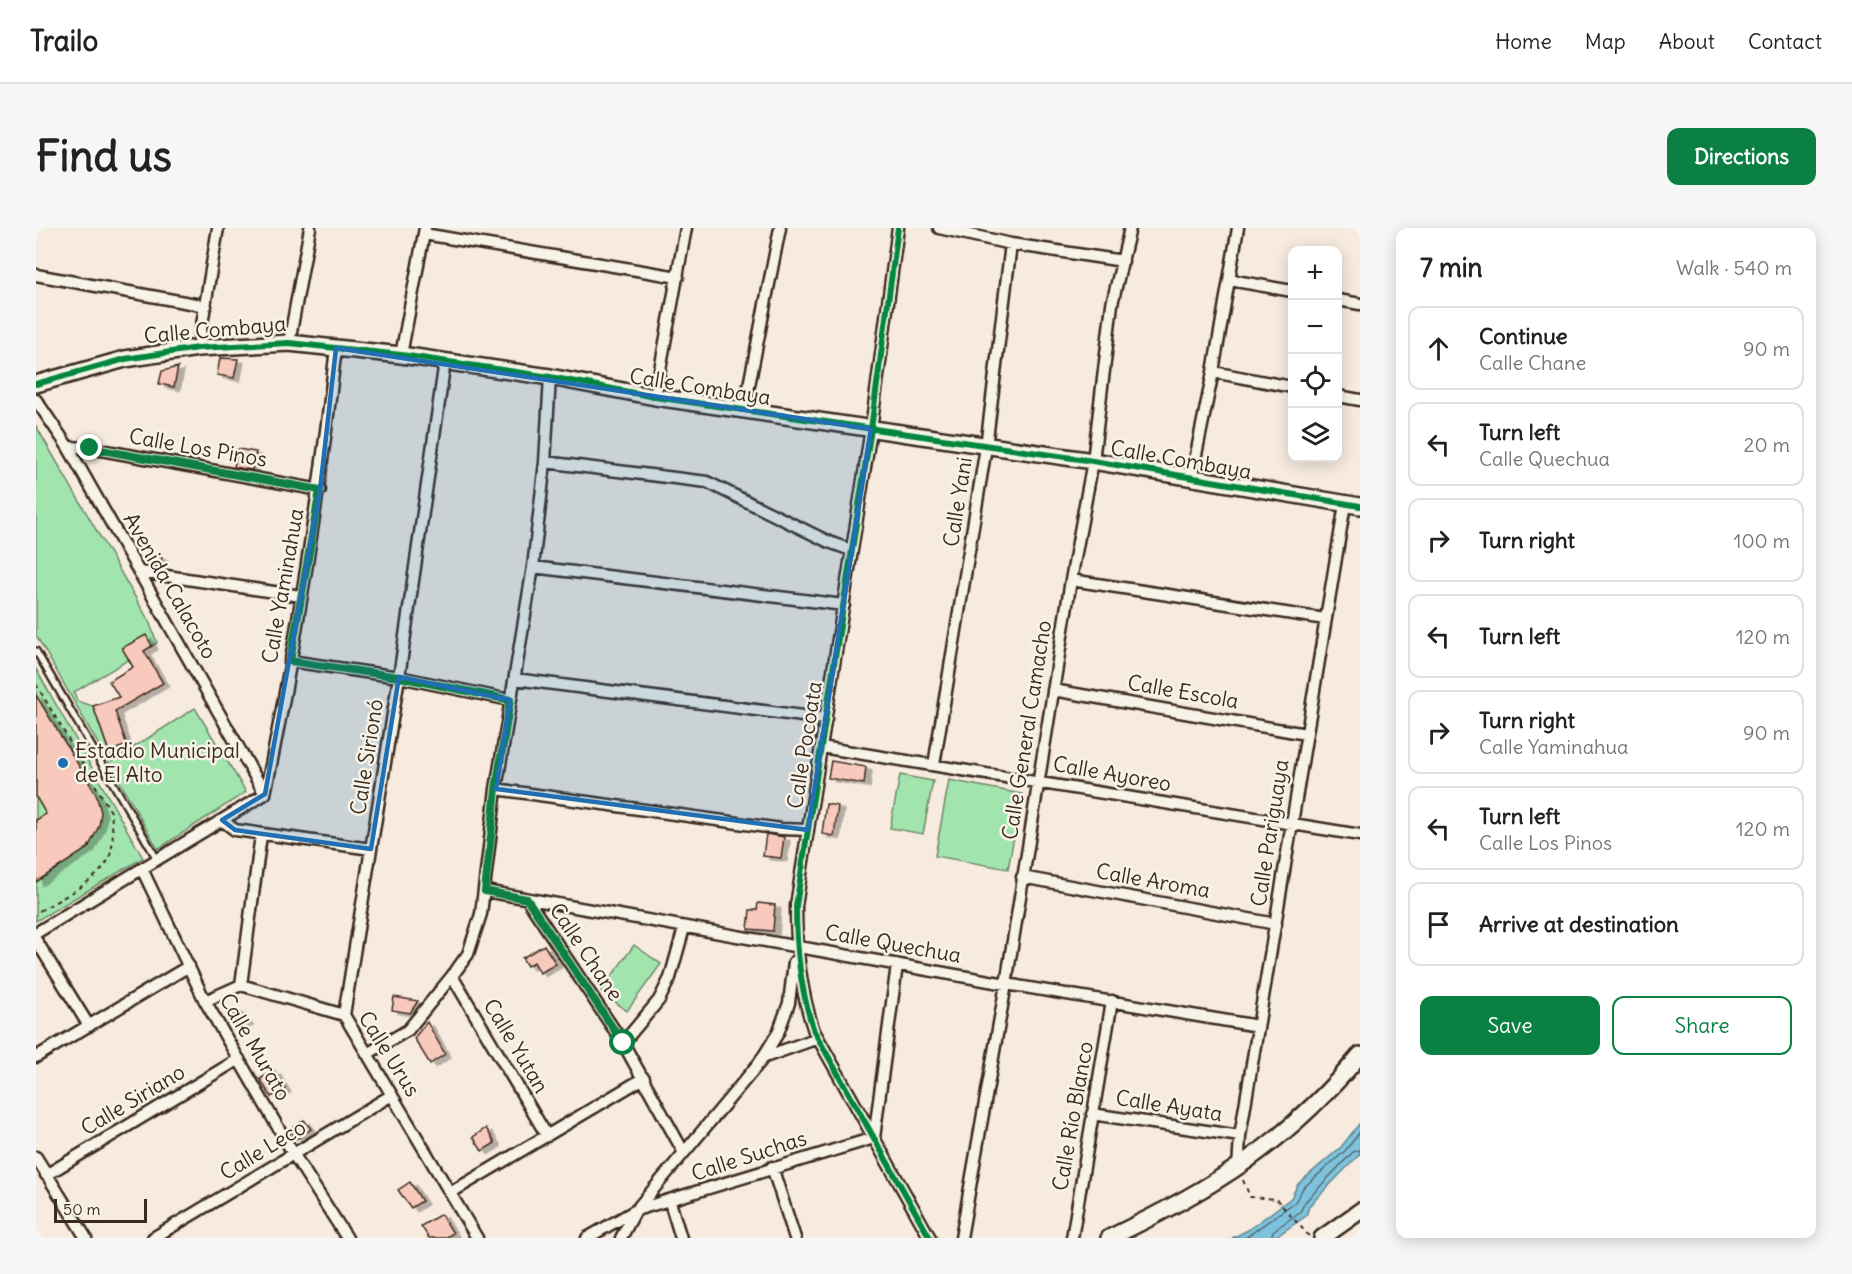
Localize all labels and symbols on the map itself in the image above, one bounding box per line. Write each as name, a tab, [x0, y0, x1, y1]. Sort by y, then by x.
street label: Calle Combaya	[143, 310, 287, 349]
street label: Calle Combaya	[628, 362, 773, 411]
street label: Calle Los Pinos	[127, 422, 269, 473]
route end	[76, 434, 102, 460]
street label: Calle Combaya	[1109, 434, 1254, 485]
street label: Calle Yani	[937, 455, 978, 549]
street label: Calle Yaminahua	[256, 506, 309, 666]
street label: Avenida Calacoto	[118, 508, 223, 664]
street label: Calle General Camacho	[996, 618, 1057, 842]
street label: Calle Escola	[1125, 668, 1241, 715]
street label: Calle Pocoata	[781, 679, 828, 811]
street label: Calle Sirionó	[344, 697, 389, 817]
place label: Estadio Municipal de El Alto	[75, 737, 240, 788]
street label: Calle Ayoreo	[1051, 750, 1173, 797]
marker: Estadio Municipal de El Alto	[56, 756, 70, 770]
street label: Calle Pariguaya	[1245, 757, 1294, 908]
street label: Calle Aroma	[1094, 857, 1212, 904]
street label: Calle Chane	[544, 897, 629, 1006]
street label: Calle Quechua	[823, 918, 963, 969]
street label: Calle Murato	[214, 988, 297, 1105]
street label: Calle Yutan	[478, 994, 555, 1098]
street label: Calle Urus	[353, 1006, 426, 1102]
route start	[609, 1029, 635, 1055]
street label: Calle Río Blanco	[1046, 1039, 1099, 1193]
street label: Calle Siriano	[76, 1058, 190, 1141]
street label: Calle Ayata	[1114, 1084, 1224, 1127]
street label: Calle Leco	[215, 1113, 311, 1186]
street label: Calle Suchas	[688, 1124, 810, 1187]
scale bar	[54, 1196, 147, 1224]

